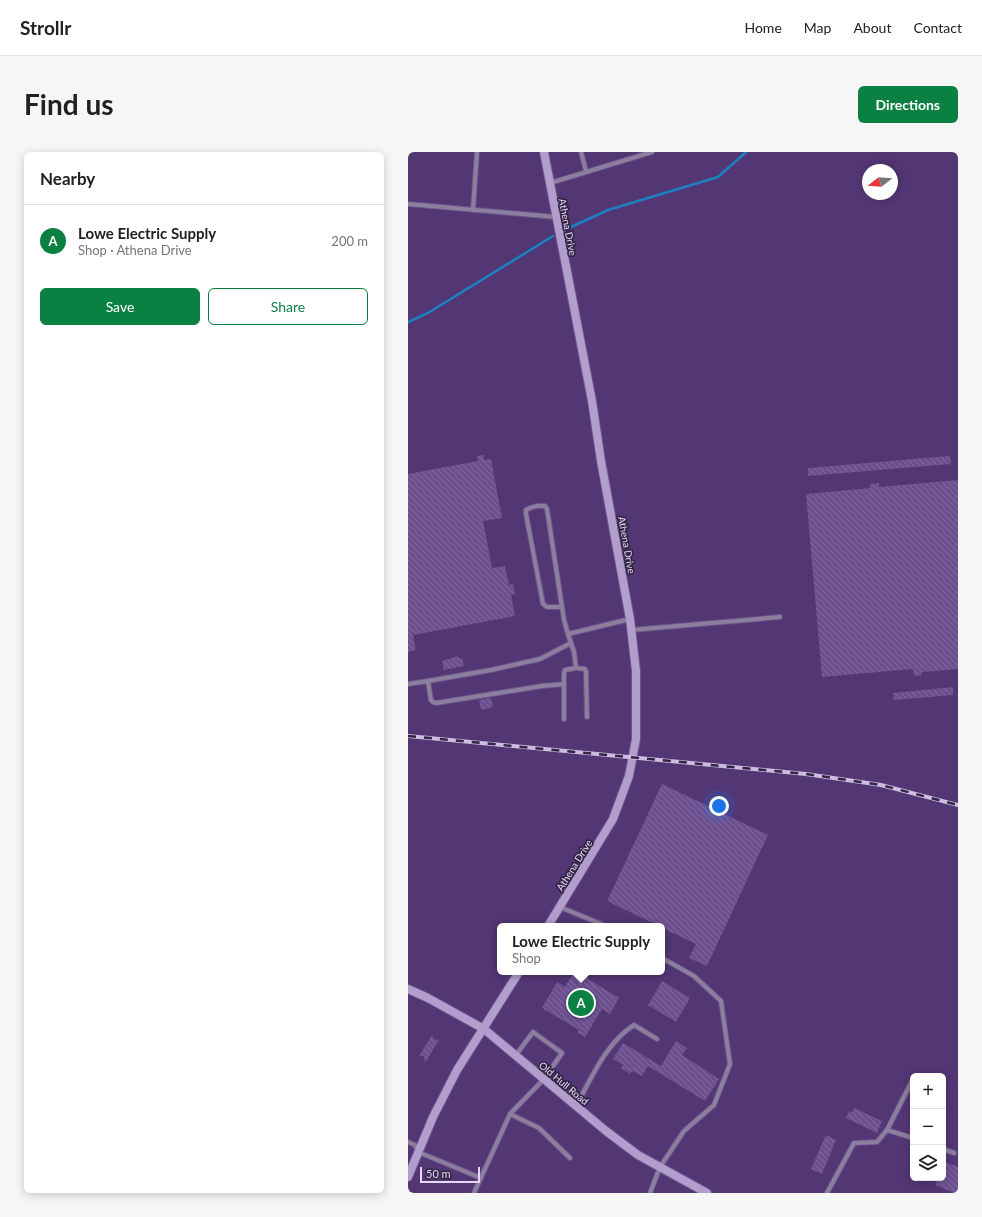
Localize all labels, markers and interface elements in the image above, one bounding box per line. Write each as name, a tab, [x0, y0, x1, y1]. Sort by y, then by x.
text: Strollr	[20, 16, 71, 39]
text: Home	[744, 19, 782, 36]
text: Map	[804, 19, 831, 36]
text: About	[853, 19, 891, 36]
text: Contact	[913, 19, 962, 36]
button: Directions	[858, 86, 958, 123]
text: Find us	[24, 87, 114, 121]
north arrow	[862, 164, 898, 200]
text: Nearby	[40, 168, 95, 189]
street label: Athena Drive	[557, 197, 579, 257]
text: Lowe Electric Supply	[78, 224, 216, 242]
text: A	[48, 233, 58, 249]
text: 200 m	[331, 233, 368, 249]
text: Shop · Athena Drive	[78, 242, 192, 258]
button: Save	[40, 288, 200, 325]
button: Share	[208, 288, 368, 325]
street label: Athena Drive	[616, 515, 638, 575]
your location	[709, 796, 729, 816]
street label: Athena Drive	[554, 837, 594, 893]
popup	[497, 923, 665, 975]
text: Lowe Electric Supply	[512, 932, 650, 950]
text: Shop	[512, 950, 541, 966]
pin: A	[568, 988, 594, 1018]
street label: Old Hull Road	[537, 1059, 591, 1107]
map controls	[910, 1073, 946, 1181]
button: +	[910, 1073, 946, 1109]
button: −	[910, 1109, 946, 1145]
button: layers	[910, 1145, 946, 1181]
scale bar	[420, 1165, 480, 1184]
text: 50 m	[426, 1167, 451, 1180]

